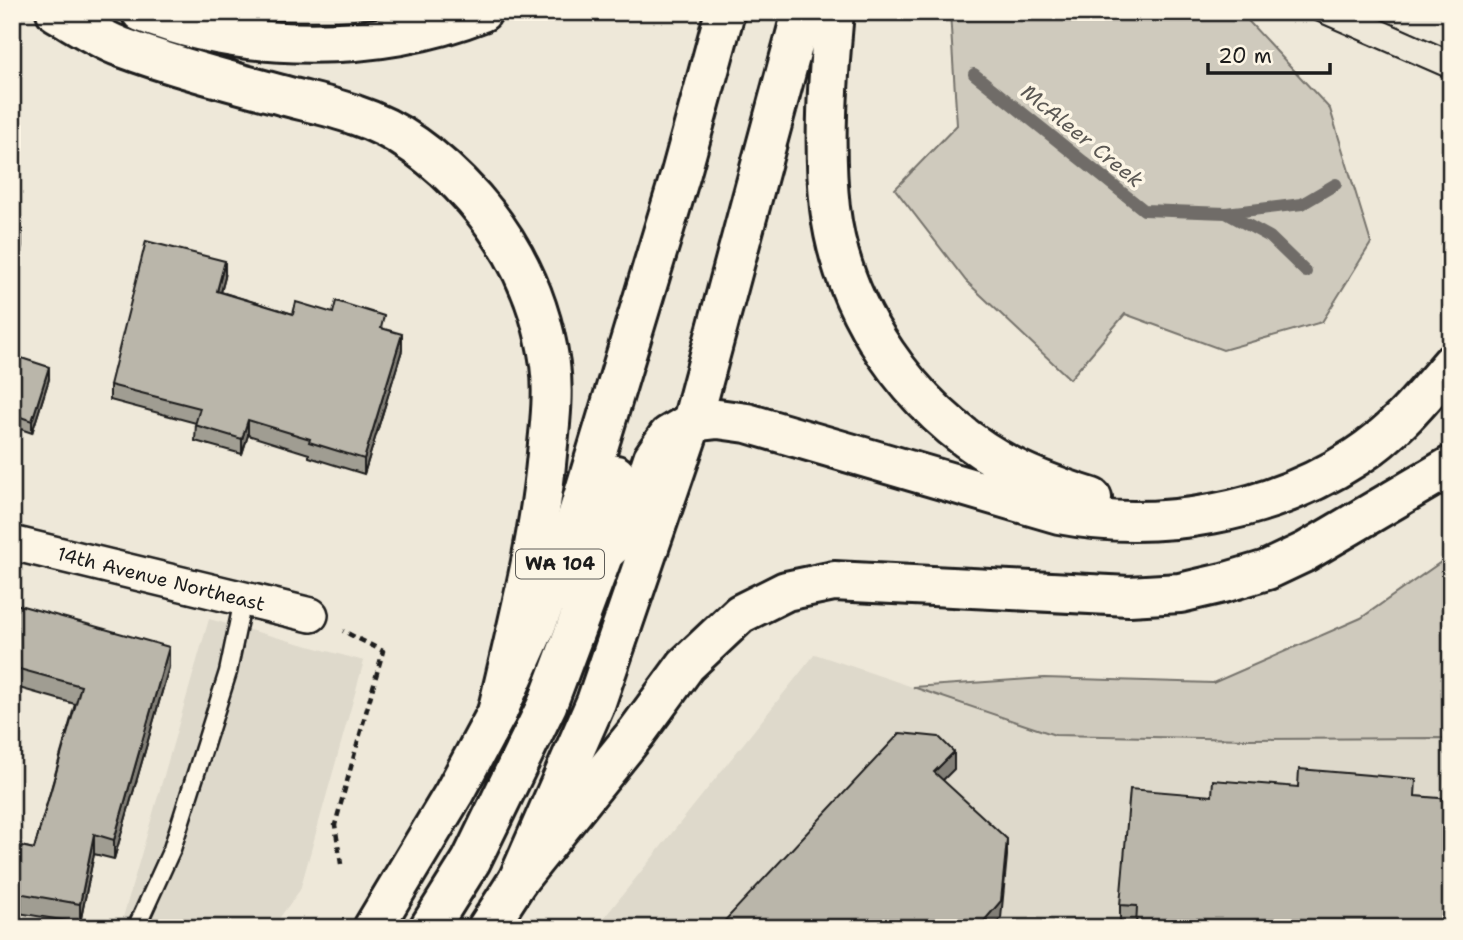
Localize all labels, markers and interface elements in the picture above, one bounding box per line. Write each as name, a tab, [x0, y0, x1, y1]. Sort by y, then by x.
scale bar	[1208, 32, 1330, 76]
text: 20 m	[1218, 42, 1272, 70]
water label: McAleer Creek	[1015, 78, 1149, 194]
street label: 14th Avenue Northeast	[54, 541, 268, 617]
road number: WA 104	[516, 550, 604, 578]

